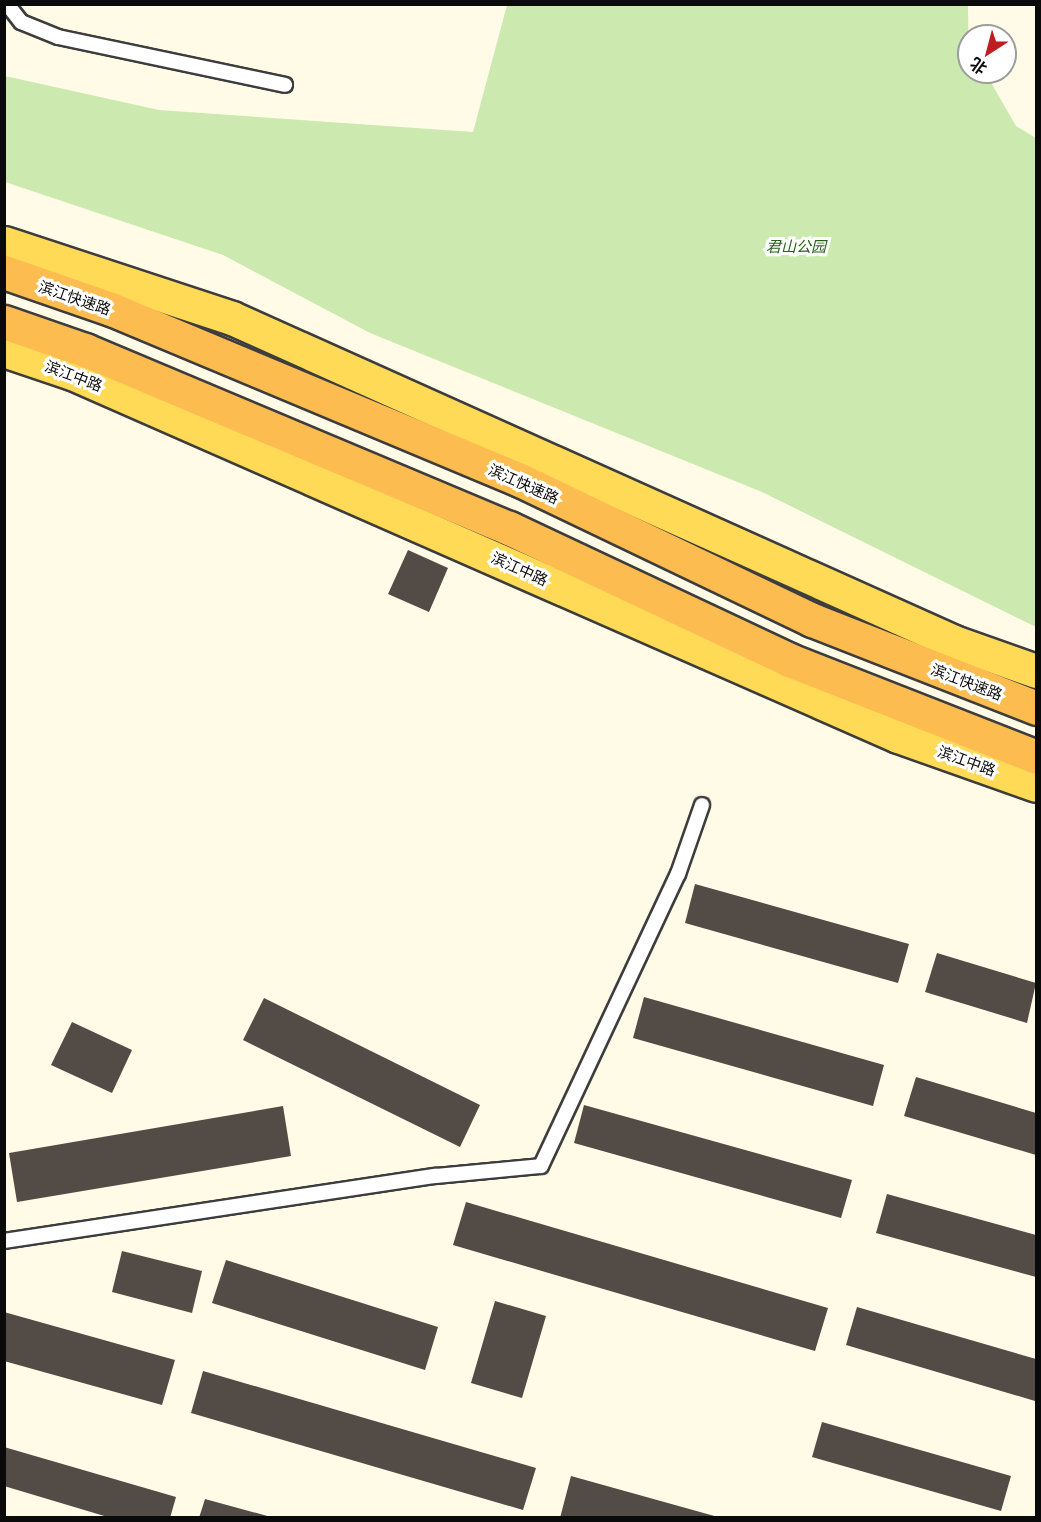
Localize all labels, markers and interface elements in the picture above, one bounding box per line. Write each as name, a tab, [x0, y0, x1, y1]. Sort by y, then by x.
north arrow	[957, 24, 1017, 84]
text: 北	[964, 53, 991, 81]
park label: 君山公园	[766, 237, 826, 255]
street label: 滨江快速路	[37, 276, 113, 318]
street label: 滨江中路	[43, 356, 105, 394]
street label: 滨江快速路	[486, 460, 562, 506]
street label: 滨江中路	[489, 548, 551, 588]
street label: 滨江快速路	[929, 659, 1005, 703]
street label: 滨江中路	[936, 741, 998, 779]

